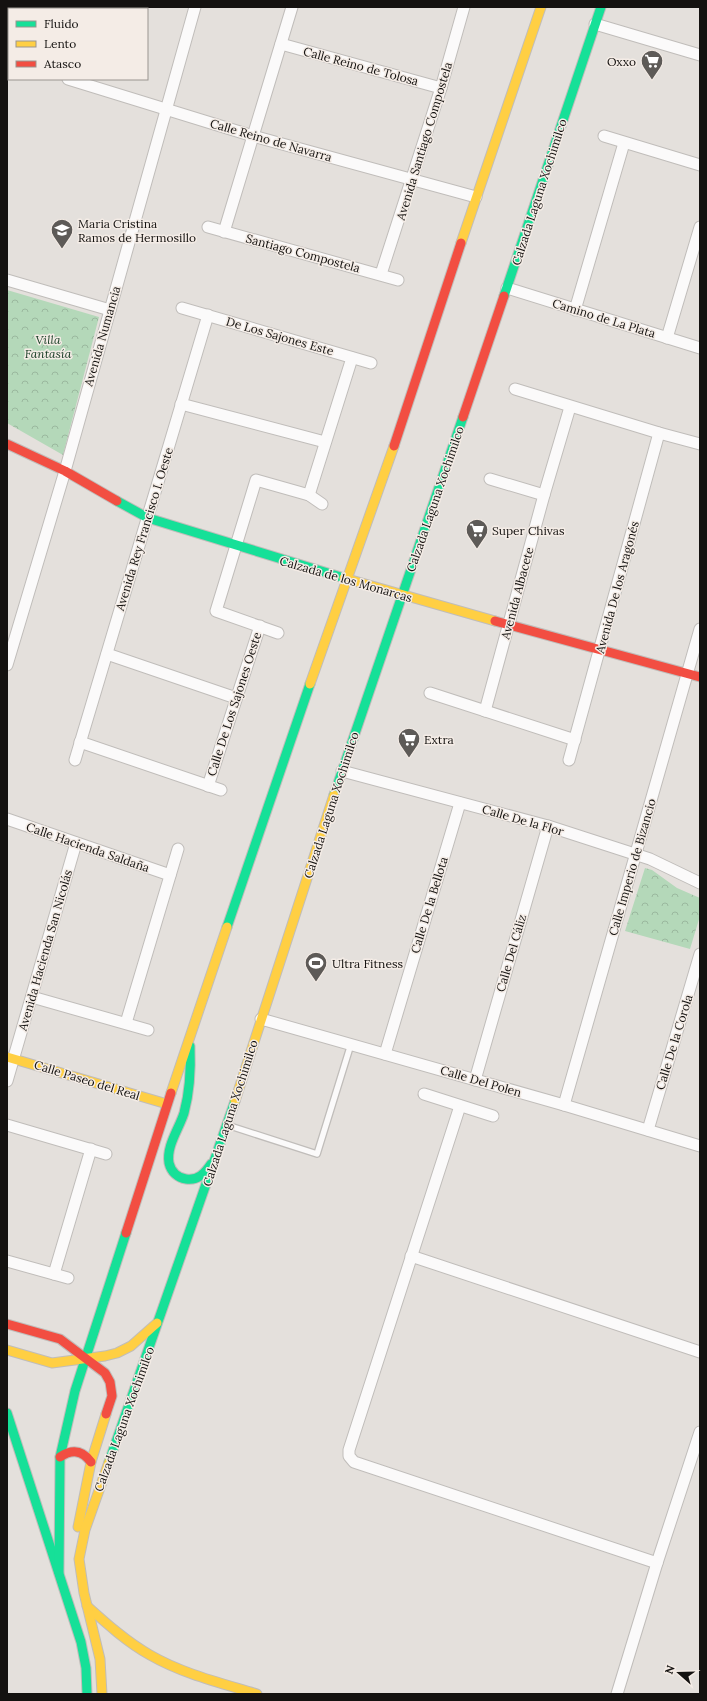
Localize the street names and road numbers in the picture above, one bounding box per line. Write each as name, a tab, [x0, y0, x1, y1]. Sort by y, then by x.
street label: Calle Reino de Tolosa	[302, 43, 420, 89]
street label: Avenida Santiago Compostela	[392, 60, 455, 223]
street label: Calle Reino de Navarra	[208, 115, 334, 165]
street label: Calzada Laguna Xochimilco	[508, 117, 570, 267]
street label: Santiago Compostela	[244, 231, 362, 275]
street label: Avenida Numancia	[80, 284, 123, 389]
street label: Camino de La Plata	[551, 295, 657, 341]
street label: De Los Sajones Este	[225, 313, 336, 359]
street label: Calzada Laguna Xochimilco	[403, 424, 467, 574]
street label: Avenida Rey Francisco I. Oeste	[112, 445, 176, 613]
street label: Avenida De los Aragonés	[592, 519, 642, 656]
street label: Avenida Albacete	[497, 545, 537, 642]
street label: Calzada de los Monarcas	[278, 553, 414, 605]
street label: Calle De Los Sajones Oeste	[204, 630, 265, 778]
street label: Calzada Laguna Xochimilco	[300, 730, 362, 880]
street label: Calle Imperio de Bizancio	[605, 797, 659, 937]
street label: Calle De la Flor	[481, 801, 566, 839]
street label: Calle Hacienda Saldaña	[24, 819, 152, 875]
street label: Calle De la Bellota	[407, 855, 451, 955]
street label: Avenida Hacienda San Nicolás	[15, 867, 75, 1033]
street label: Calle Del Cáliz	[493, 912, 529, 994]
street label: Calle De la Corola	[652, 992, 696, 1092]
street label: Calzada Laguna Xochimilco	[199, 1038, 261, 1188]
street label: Calle Paseo del Real	[32, 1057, 142, 1103]
street label: Calle Del Polen	[439, 1062, 523, 1100]
street label: Calzada Laguna Xochimilco	[91, 1345, 157, 1493]

